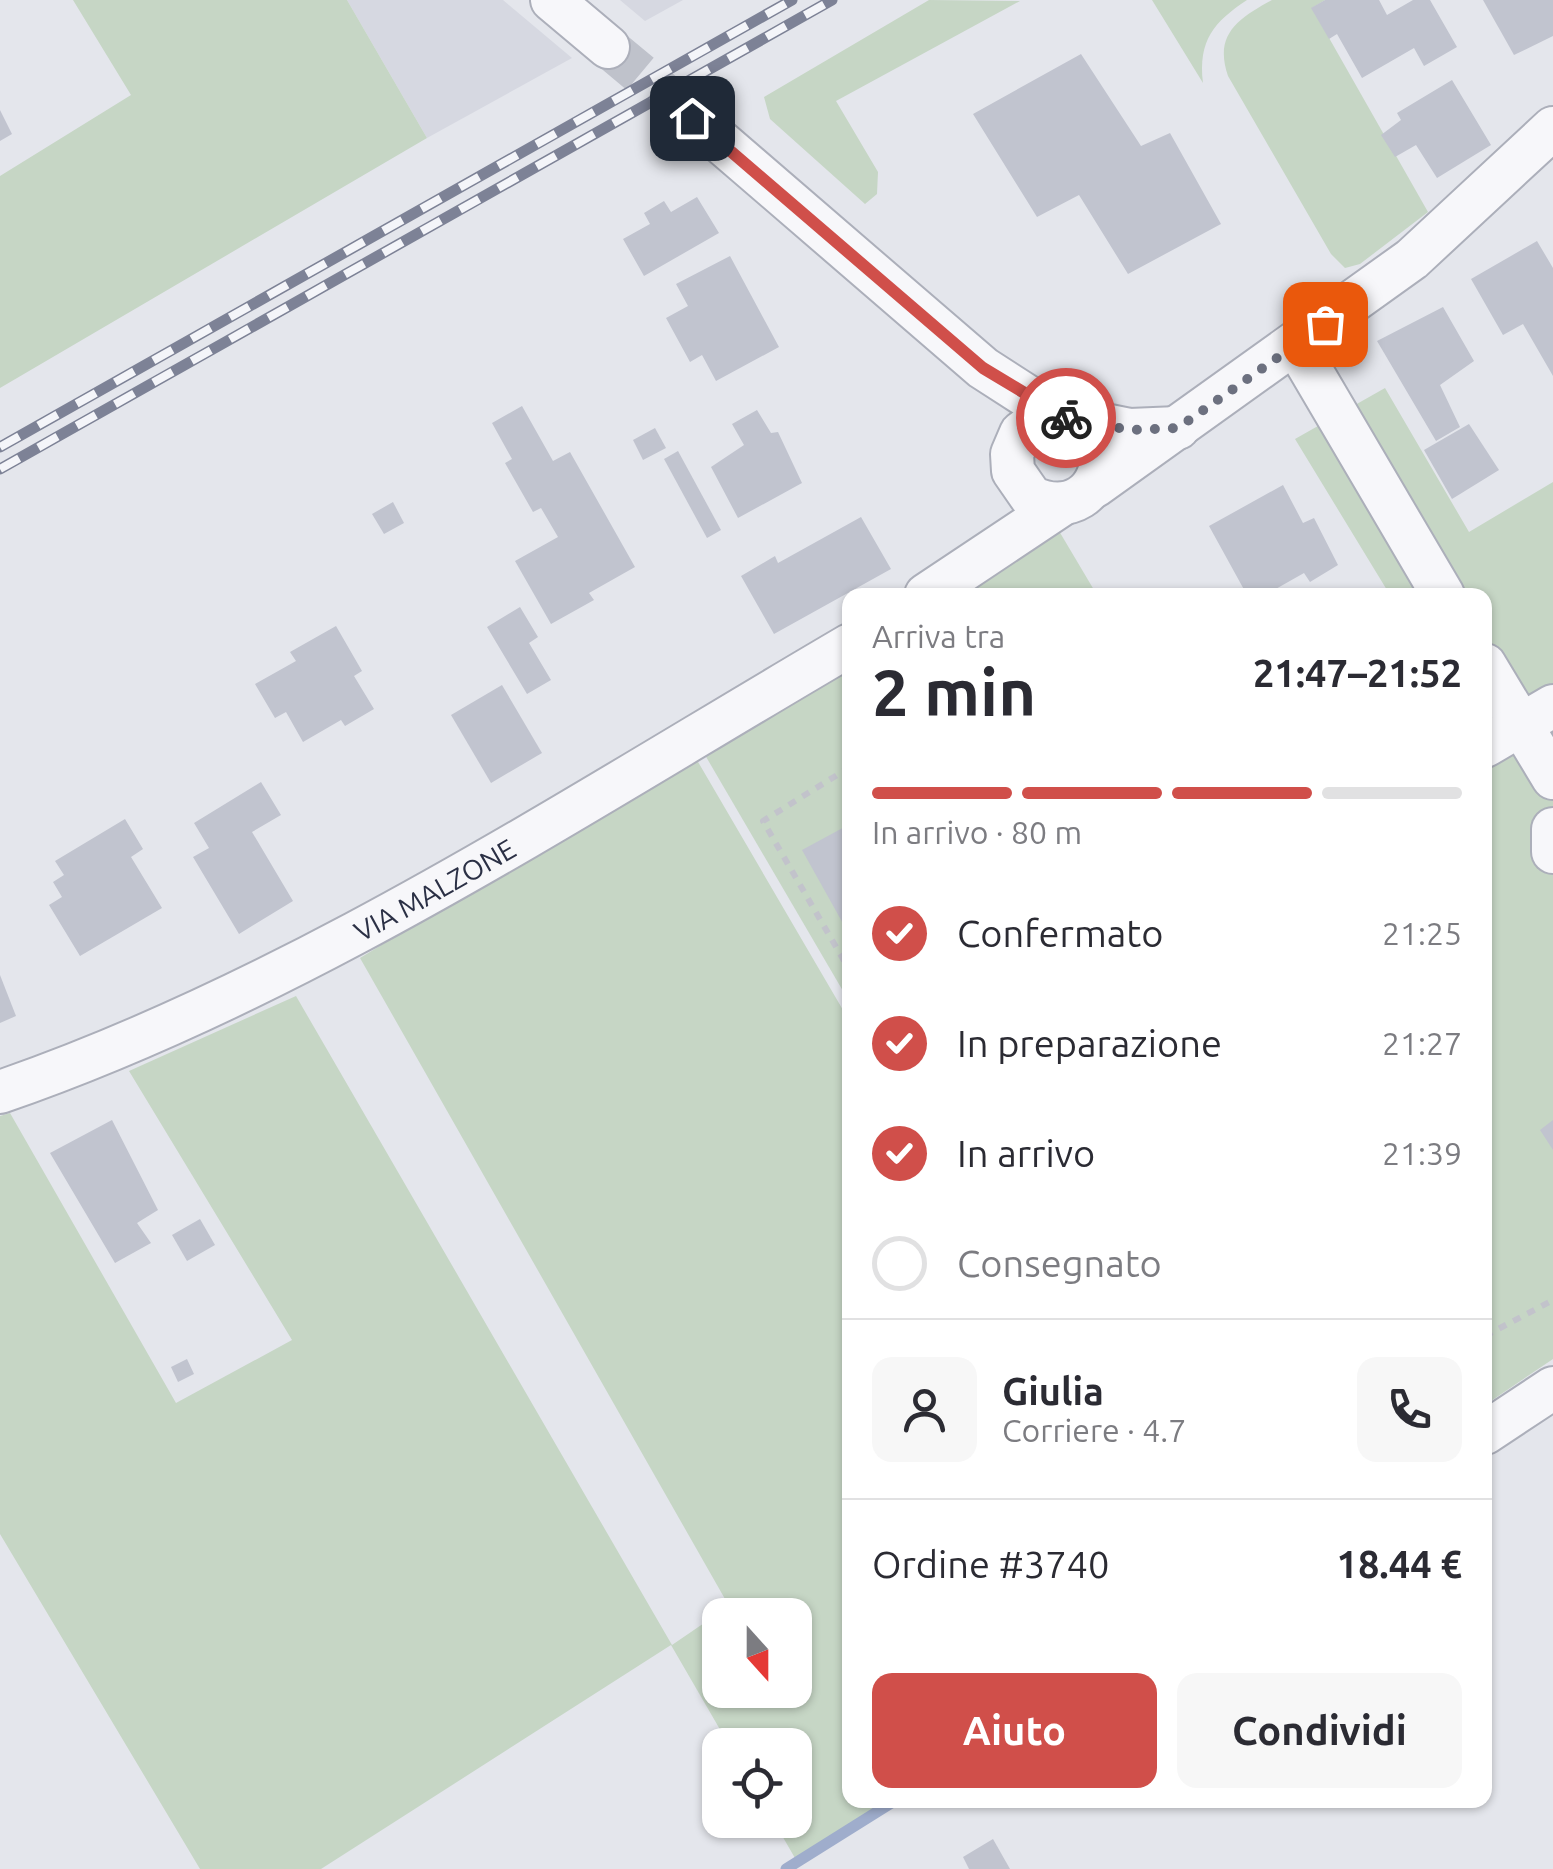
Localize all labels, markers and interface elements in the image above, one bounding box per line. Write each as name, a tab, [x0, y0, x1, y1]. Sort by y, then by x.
pin	[650, 76, 735, 161]
icon: home	[665, 91, 720, 146]
pin	[1283, 282, 1368, 367]
icon: bag	[1298, 297, 1353, 352]
courier	[1016, 368, 1116, 468]
icon: bike	[1039, 391, 1094, 446]
text: Arriva tra	[872, 618, 1005, 654]
text: 21:47–21:52	[1253, 652, 1462, 694]
text: 2 min	[872, 655, 1036, 728]
text: In arrivo · 80 m	[872, 814, 1082, 850]
street label: VIA MALZONE	[348, 832, 520, 947]
icon: check	[872, 906, 927, 961]
text: Confermato	[957, 912, 1163, 954]
text: 21:25	[1382, 915, 1462, 951]
icon: check	[872, 1016, 927, 1071]
text: In preparazione	[957, 1022, 1222, 1064]
text: 21:27	[1382, 1025, 1462, 1061]
icon: check	[872, 1126, 927, 1181]
text: In arrivo	[957, 1132, 1095, 1174]
text: 21:39	[1382, 1135, 1462, 1171]
text: Consegnato	[957, 1242, 1162, 1284]
button: person	[872, 1357, 977, 1462]
button: phone	[1357, 1357, 1462, 1462]
text: Giulia	[1002, 1370, 1104, 1412]
text: Corriere · 4.7	[1002, 1412, 1186, 1448]
text: Ordine #3740	[872, 1543, 1109, 1585]
text: 18.44 €	[1336, 1543, 1462, 1585]
north arrow	[702, 1598, 812, 1708]
map controls	[702, 1598, 812, 1838]
button: Aiuto	[872, 1673, 1157, 1788]
button: Condividi	[1177, 1673, 1462, 1788]
button: locate	[702, 1728, 812, 1838]

